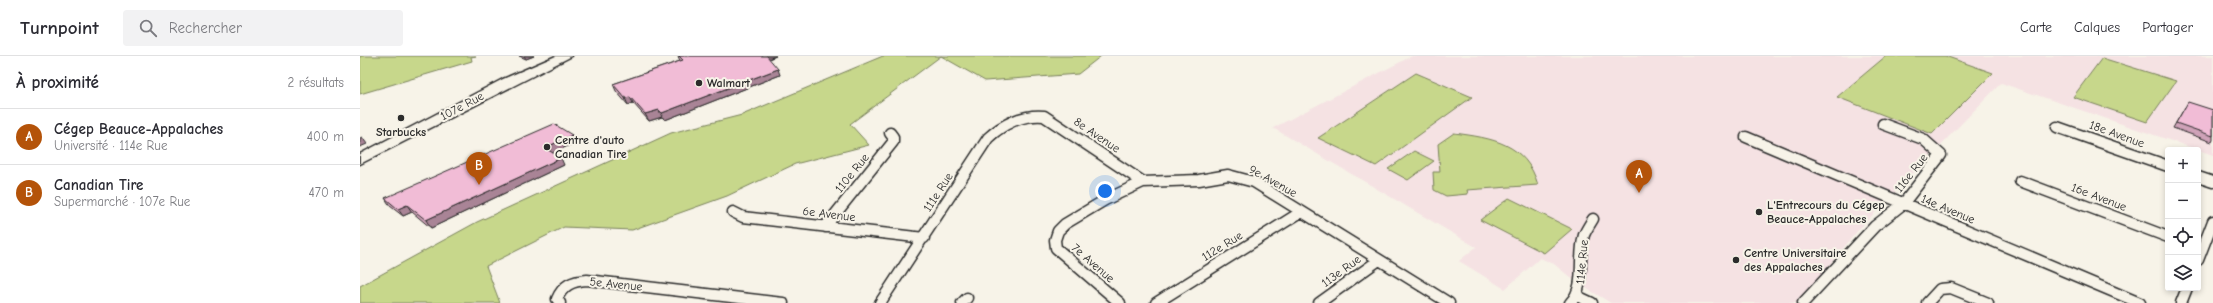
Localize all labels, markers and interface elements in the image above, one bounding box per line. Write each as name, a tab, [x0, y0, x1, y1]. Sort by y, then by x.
search box	[123, 10, 403, 46]
text: Turnpoint	[20, 17, 99, 39]
icon: search	[137, 17, 159, 39]
text: Rechercher	[169, 19, 242, 37]
text: Carte	[2020, 19, 2052, 36]
text: Calques	[2074, 19, 2120, 36]
text: Partager	[2142, 19, 2193, 36]
text: À proximité	[16, 73, 99, 92]
text: 2 résultats	[288, 75, 344, 90]
place label: Walmart	[707, 76, 751, 90]
marker: Walmart	[694, 78, 704, 88]
street label: 107e Rue	[438, 89, 486, 123]
marker: Starbucks	[396, 113, 406, 123]
street label: 8e Avenue	[1071, 114, 1123, 156]
street label: 18e Avenue	[2088, 118, 2146, 150]
text: Cégep Beauce-Appalaches	[54, 120, 223, 138]
place label: Starbucks	[376, 125, 426, 139]
text: A	[25, 129, 33, 144]
text: 400 m	[307, 129, 344, 144]
place label: Centre d'auto Canadian Tire	[555, 133, 627, 161]
text: Université · 114e Rue	[54, 138, 167, 153]
marker: Centre d'auto Canadian Tire	[542, 142, 552, 152]
map controls	[2165, 147, 2201, 291]
button: +	[2165, 147, 2201, 183]
street label: 110e Rue	[832, 151, 872, 195]
street label: 116e Rue	[1892, 151, 1930, 195]
pin: B	[466, 152, 492, 185]
pin: A	[1626, 160, 1652, 193]
street label: 9e Avenue	[1246, 162, 1300, 200]
street label: 111e Rue	[920, 170, 956, 214]
text: Canadian Tire	[54, 176, 143, 194]
street label: 16e Avenue	[2069, 180, 2129, 214]
your location	[1095, 181, 1115, 201]
button: −	[2165, 183, 2201, 219]
text: B	[25, 185, 33, 200]
text: 470 m	[309, 185, 344, 200]
street label: 14e Avenue	[1919, 191, 1977, 227]
text: Supermarché · 107e Rue	[54, 194, 190, 209]
place label: L'Entrecours du Cégep Beauce-Appalaches	[1767, 198, 1884, 226]
street label: 6e Avenue	[802, 204, 856, 224]
marker: L'Entrecours du Cégep Beauce-Appalaches	[1754, 207, 1764, 217]
button: locate	[2165, 219, 2201, 255]
street label: 112e Rue	[1199, 228, 1245, 264]
street label: 114e Rue	[1573, 239, 1591, 285]
street label: 7e Avenue	[1069, 241, 1117, 285]
place label: Centre Universitaire des Appalaches	[1744, 246, 1846, 274]
street label: 113e Rue	[1319, 252, 1363, 290]
marker: Centre Universitaire des Appalaches	[1731, 255, 1741, 265]
button: layers	[2165, 255, 2201, 291]
street label: 5e Avenue	[589, 274, 643, 294]

